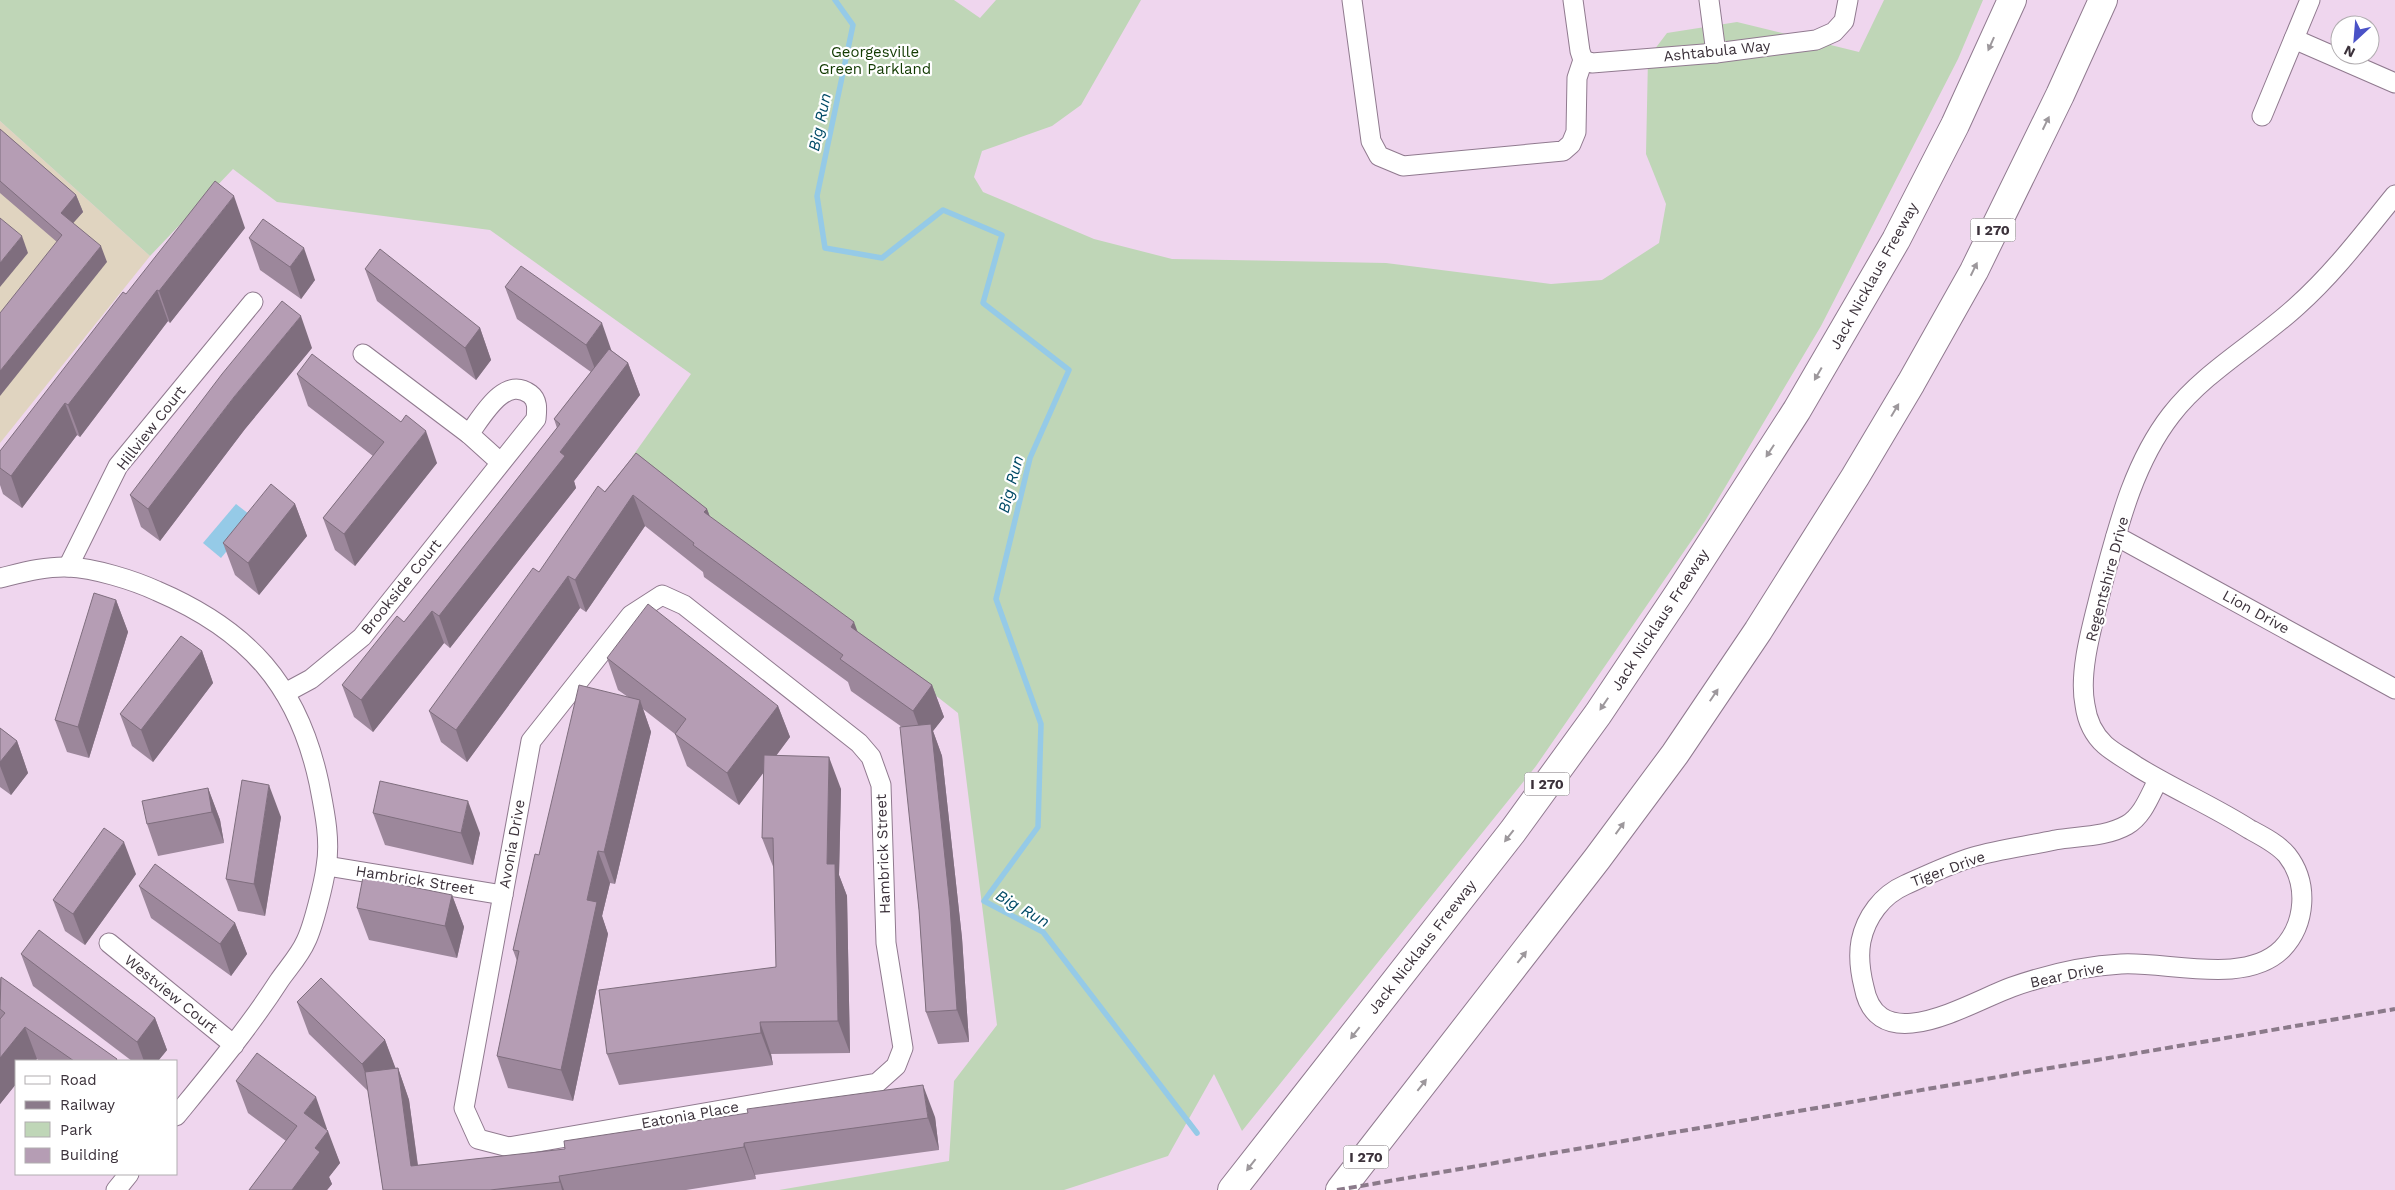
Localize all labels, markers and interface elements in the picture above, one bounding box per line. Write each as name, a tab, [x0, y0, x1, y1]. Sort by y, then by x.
north arrow	[2330, 15, 2380, 65]
street label: Ashtabula Way	[1663, 36, 1772, 66]
one-way arrow	[1987, 37, 1995, 51]
text: N	[2341, 42, 2357, 61]
park label: Georgesville Green Parkland	[819, 43, 931, 78]
water label: Big Run	[804, 91, 835, 153]
one-way arrow	[2042, 116, 2050, 130]
street label: Jack Nicklaus Freeway	[1826, 199, 1922, 353]
road number: I 270	[1970, 218, 2016, 242]
one-way arrow	[1970, 261, 1979, 276]
one-way arrow	[1814, 366, 1822, 381]
street label: Hillview Court	[113, 382, 190, 474]
one-way arrow	[1890, 404, 1899, 417]
one-way arrow	[1765, 444, 1775, 458]
water label: Big Run	[994, 453, 1027, 515]
street label: Regentshire Drive	[2082, 515, 2132, 643]
street label: Brookside Court	[357, 535, 445, 638]
street label: Jack Nicklaus Freeway	[1607, 546, 1713, 694]
street label: Lion Drive	[2219, 586, 2293, 638]
one-way arrow	[1709, 689, 1719, 702]
one-way arrow	[1600, 697, 1609, 711]
road number: I 270	[1524, 772, 1570, 796]
street label: Hambrick Street	[872, 793, 894, 914]
street label: Avonia Drive	[495, 798, 529, 890]
one-way arrow	[1615, 821, 1625, 835]
one-way arrow	[1504, 829, 1514, 843]
street label: Tiger Drive	[1908, 847, 1988, 891]
street label: Hambrick Street	[354, 862, 476, 898]
street label: Jack Nicklaus Freeway	[1364, 876, 1480, 1018]
water label: Big Run	[993, 885, 1053, 931]
street label: Westview Court	[121, 951, 222, 1038]
one-way arrow	[1516, 951, 1527, 964]
street label: Bear Drive	[2028, 958, 2106, 992]
one-way arrow	[1350, 1026, 1360, 1040]
legend	[15, 1060, 178, 1175]
text: Road	[60, 1071, 97, 1089]
one-way arrow	[1416, 1079, 1427, 1092]
text: Railway	[60, 1096, 115, 1114]
street label: Eatonia Place	[640, 1098, 740, 1132]
text: Park	[60, 1121, 93, 1139]
text: Building	[60, 1146, 118, 1164]
road number: I 270	[1344, 1146, 1388, 1168]
one-way arrow	[1246, 1158, 1257, 1171]

